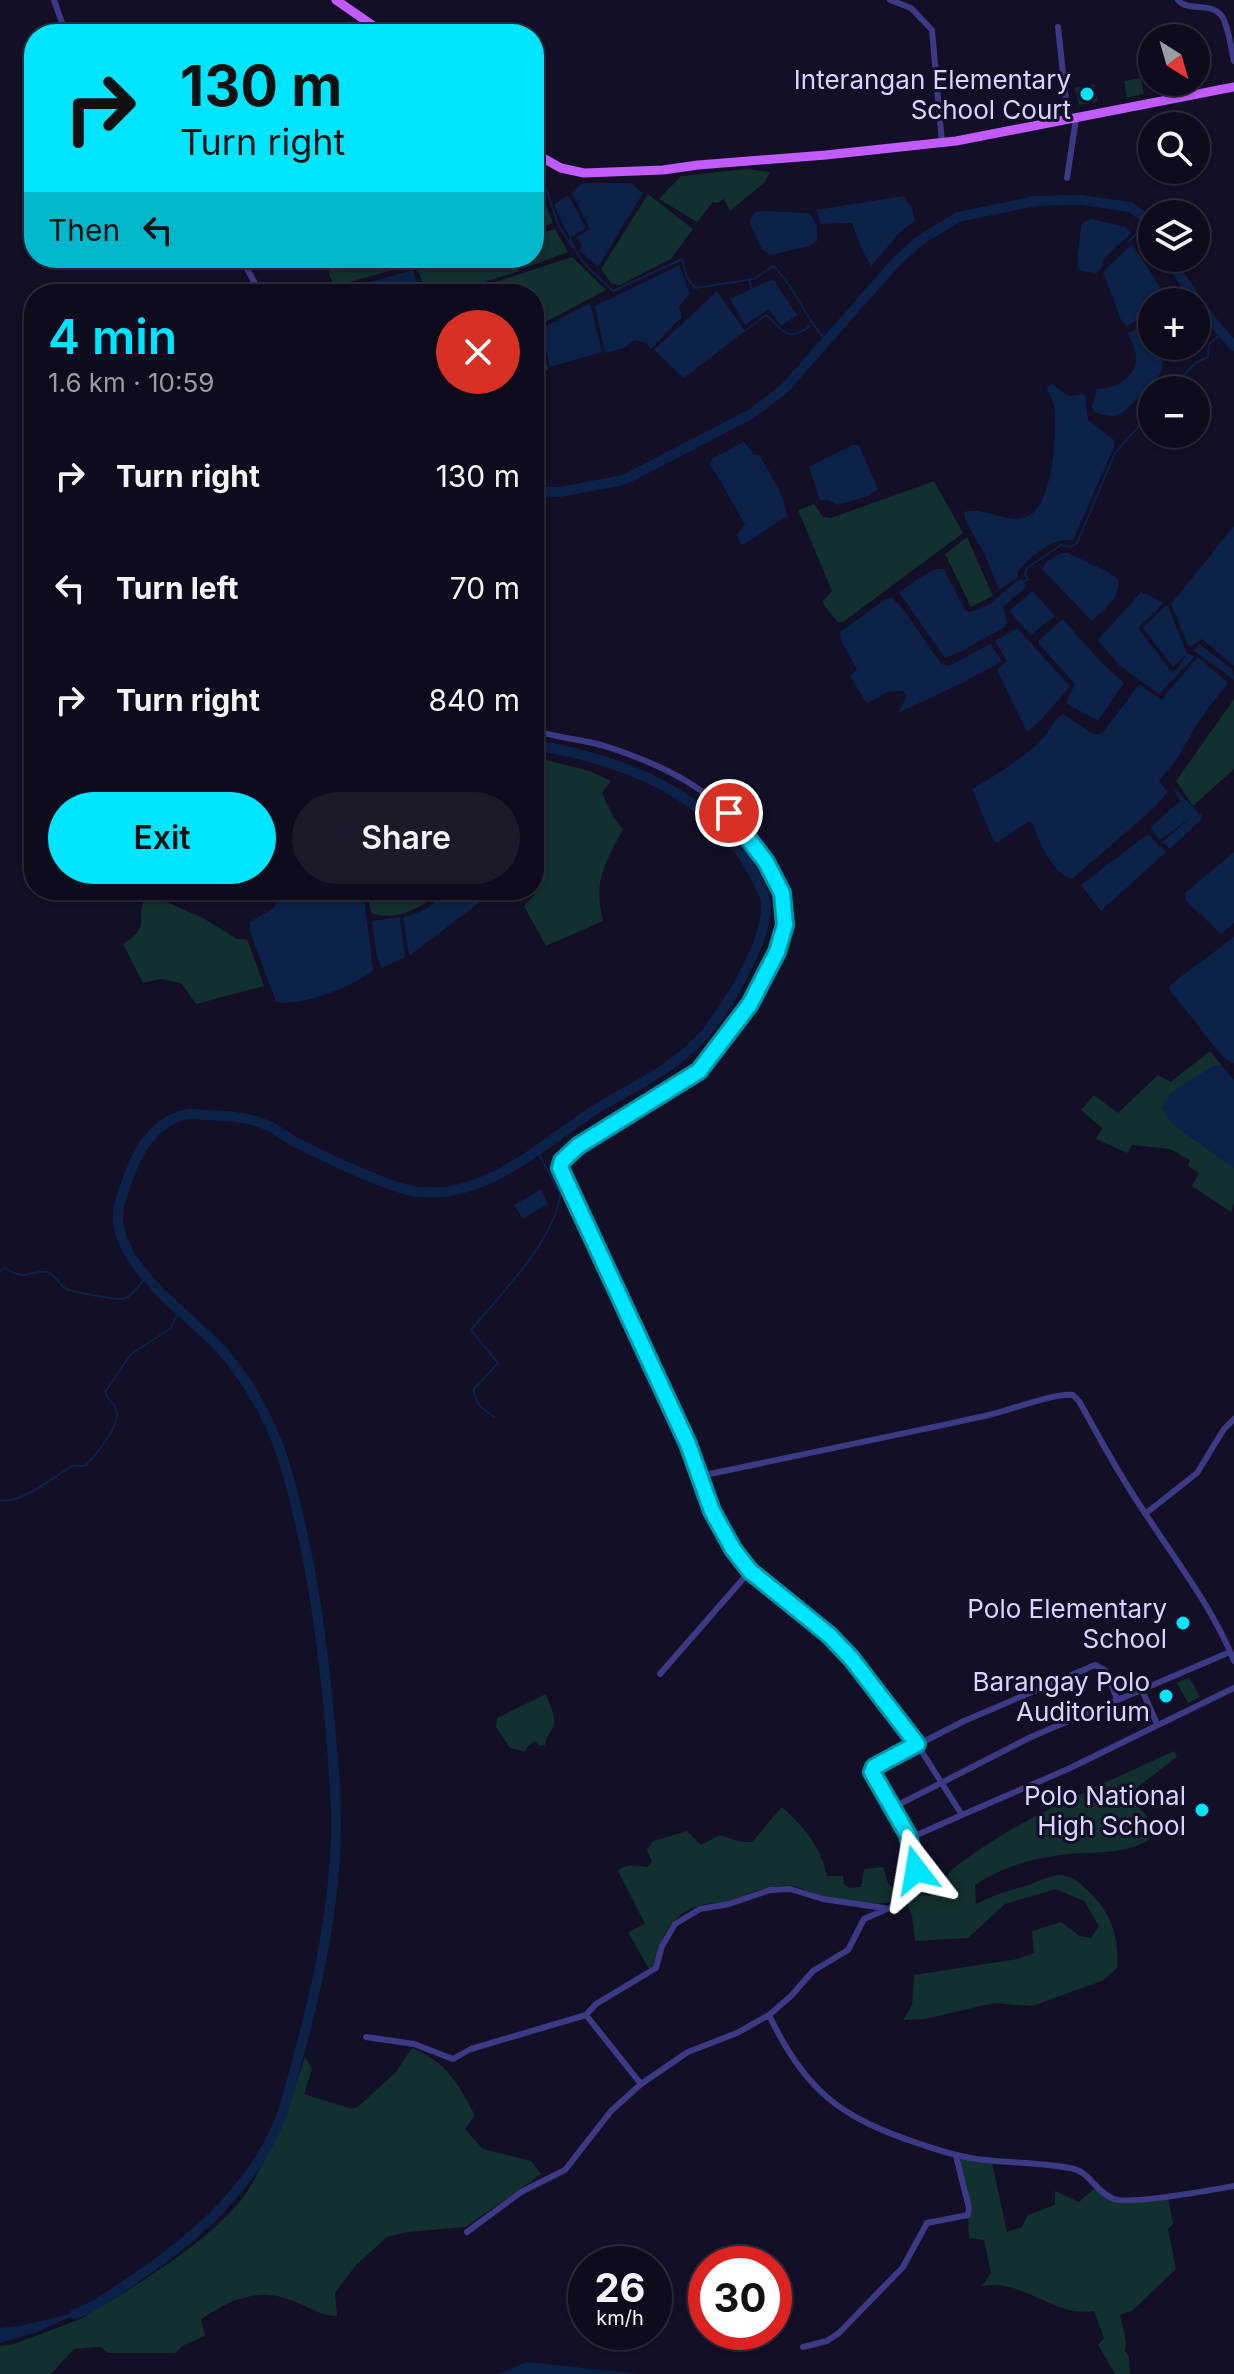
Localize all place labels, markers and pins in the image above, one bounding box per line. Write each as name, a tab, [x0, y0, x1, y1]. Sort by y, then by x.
place label: Interangan Elementary School Court	[794, 64, 1071, 125]
marker: Interangan Elementary School Court	[1078, 85, 1096, 103]
pin	[695, 779, 763, 847]
place label: Polo Elementary School	[967, 1593, 1167, 1654]
marker: Polo Elementary School	[1174, 1614, 1192, 1632]
place label: Barangay Polo Auditorium	[973, 1666, 1150, 1727]
marker: Barangay Polo Auditorium	[1157, 1687, 1175, 1705]
place label: Polo National High School	[1024, 1780, 1186, 1841]
marker: Polo National High School	[1193, 1801, 1211, 1819]

